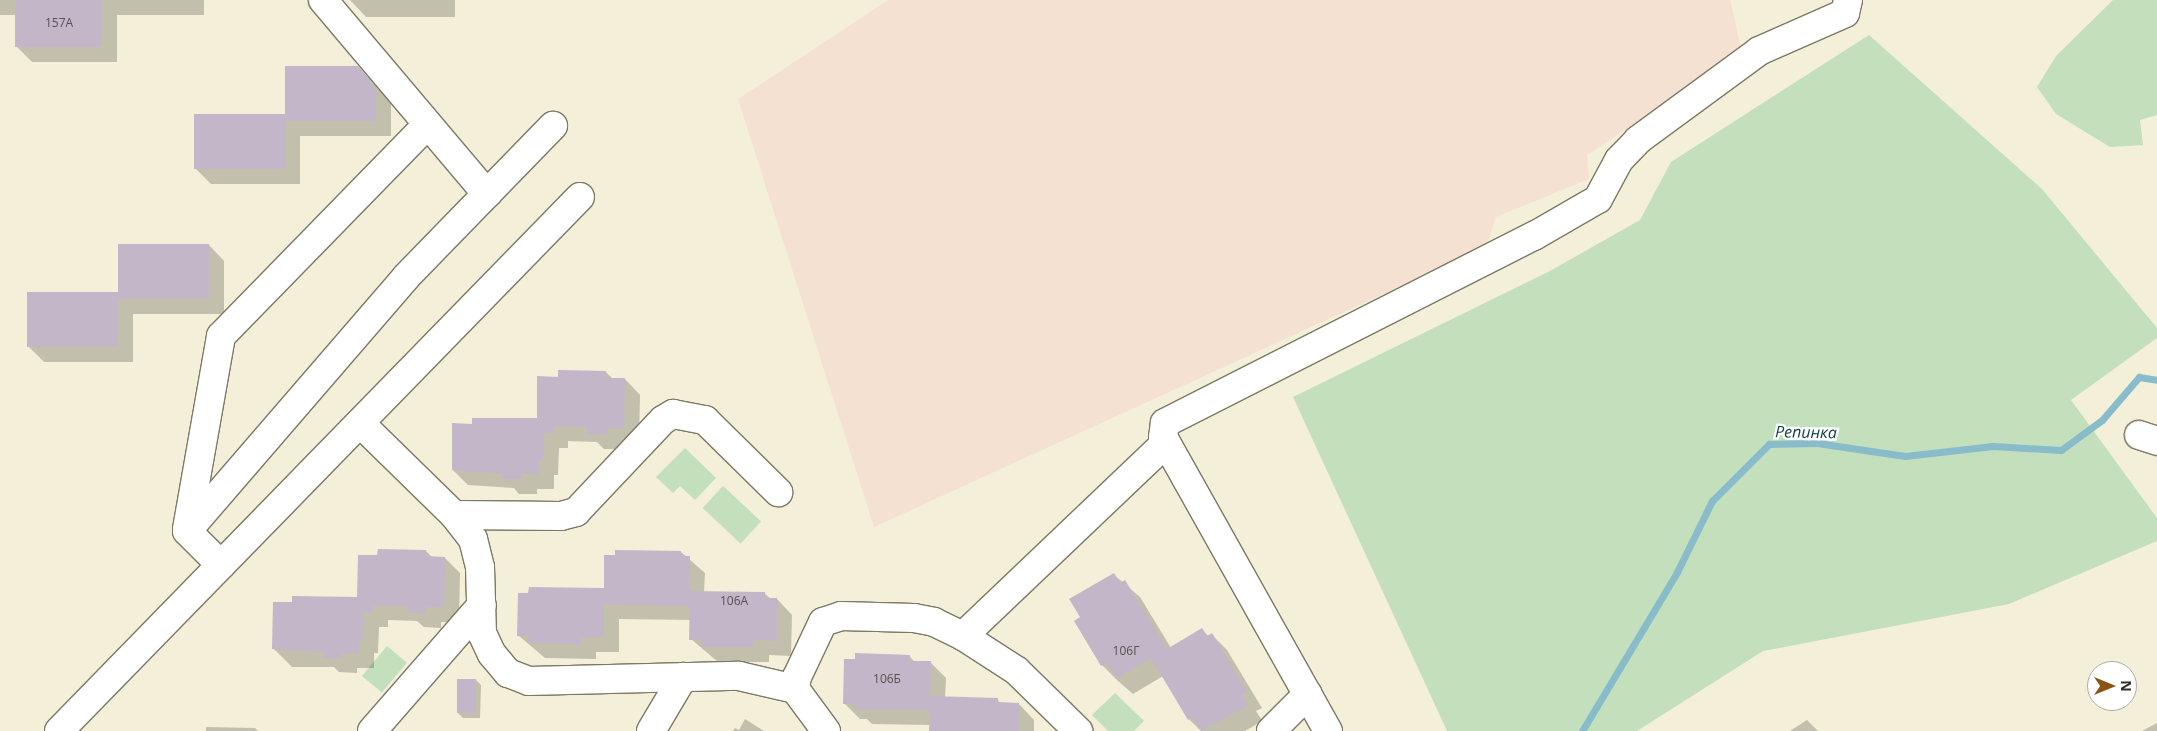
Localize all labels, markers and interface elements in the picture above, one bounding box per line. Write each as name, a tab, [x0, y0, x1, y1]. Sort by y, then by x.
house number: 157А	[45, 16, 73, 30]
water label: Репинка	[1775, 422, 1837, 442]
house number: 106А	[720, 594, 748, 608]
house number: 106Г	[1113, 644, 1139, 658]
north arrow	[2087, 661, 2137, 711]
house number: 106Б	[873, 672, 901, 686]
text: N	[2117, 680, 2136, 692]

